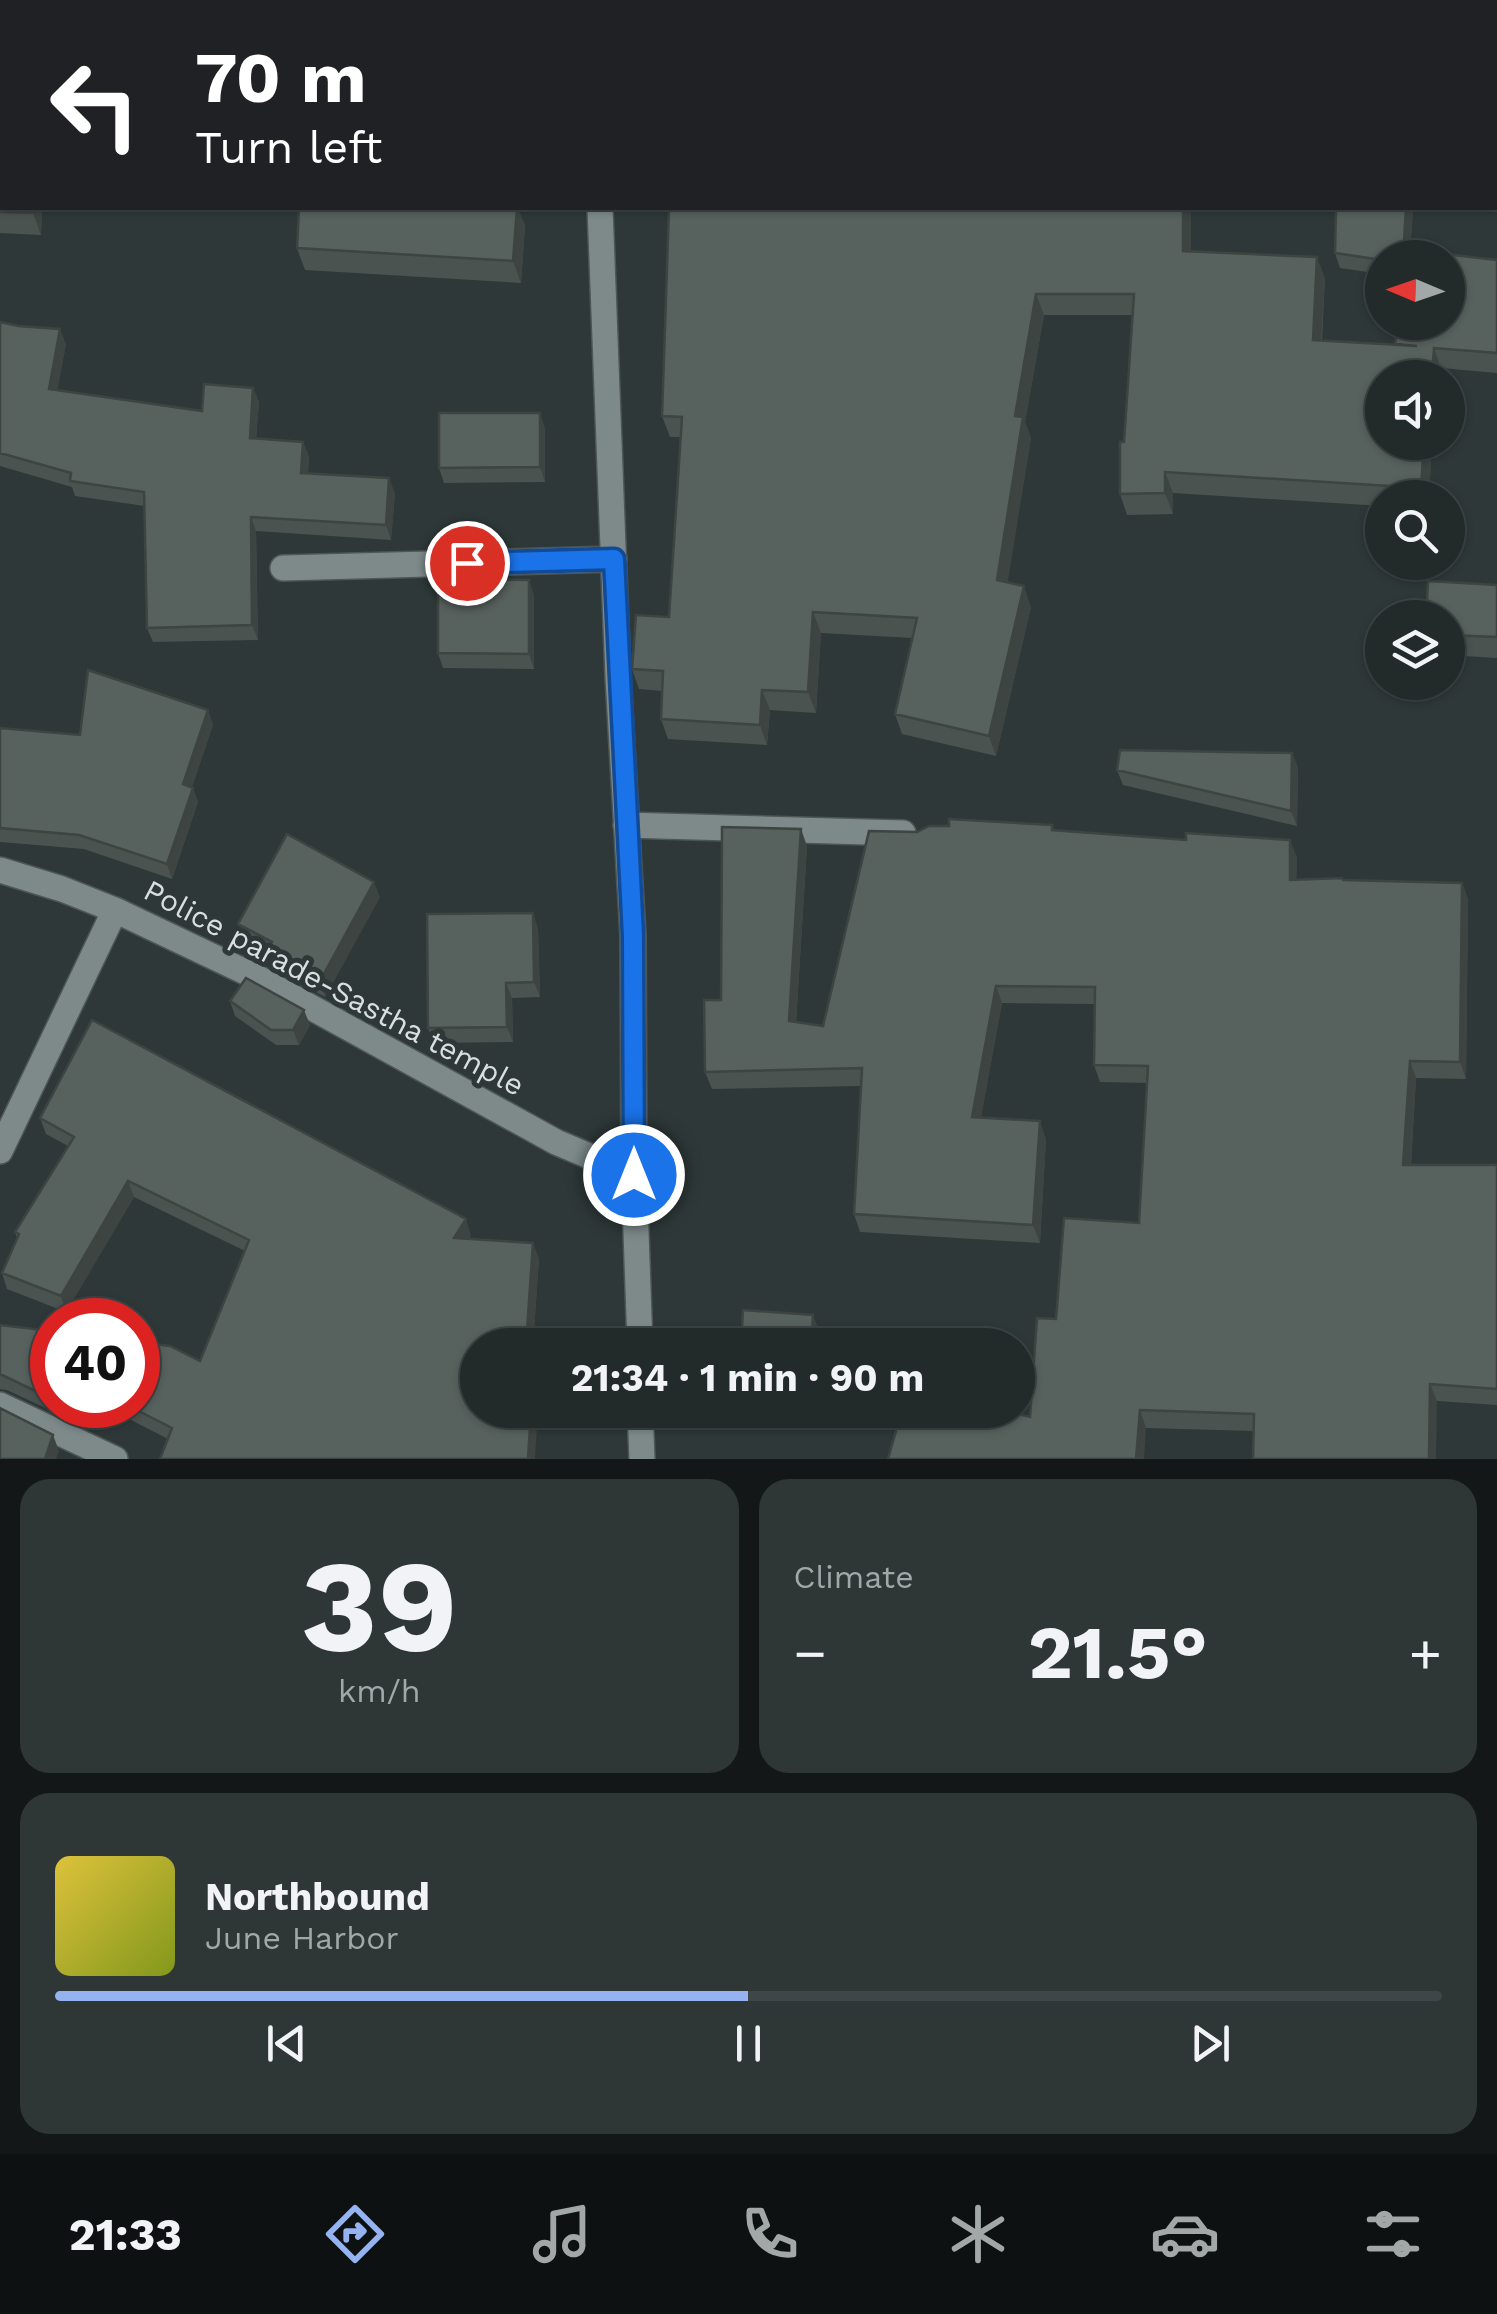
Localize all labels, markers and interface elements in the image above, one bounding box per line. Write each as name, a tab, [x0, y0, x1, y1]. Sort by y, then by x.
text: 70 m	[195, 37, 367, 119]
icon: left	[30, 40, 160, 170]
text: Turn left	[195, 121, 382, 174]
north arrow	[1365, 240, 1465, 340]
map controls	[1365, 240, 1465, 700]
button: sound	[1365, 360, 1465, 460]
button: search	[1365, 480, 1465, 580]
pin	[425, 521, 510, 606]
icon: arrive	[440, 536, 495, 591]
button: layers	[1365, 600, 1465, 700]
street label: Police parade-Sastha temple	[138, 872, 530, 1103]
position arrow	[582, 1123, 686, 1227]
speed limit sign: 40	[30, 1298, 160, 1428]
text: 21:34 · 1 min · 90 m	[571, 1356, 924, 1400]
text: 39	[301, 1530, 458, 1683]
text: Climate	[794, 1558, 914, 1596]
text: 21.5°	[1028, 1608, 1208, 1696]
text: −	[794, 1621, 827, 1685]
text: +	[1409, 1621, 1442, 1685]
text: km/h	[338, 1672, 420, 1710]
text: Northbound	[205, 1875, 430, 1919]
text: June Harbor	[205, 1919, 399, 1957]
icon: previous	[259, 2016, 314, 2071]
icon: pause	[721, 2016, 776, 2071]
icon: next	[1183, 2016, 1238, 2071]
icon: directions	[320, 2199, 390, 2269]
icon: music	[527, 2199, 597, 2269]
icon: phone	[735, 2199, 805, 2269]
icon: climate	[943, 2199, 1013, 2269]
icon: car	[1150, 2199, 1220, 2269]
icon: filters	[1358, 2199, 1428, 2269]
text: 21:33	[69, 2208, 182, 2261]

